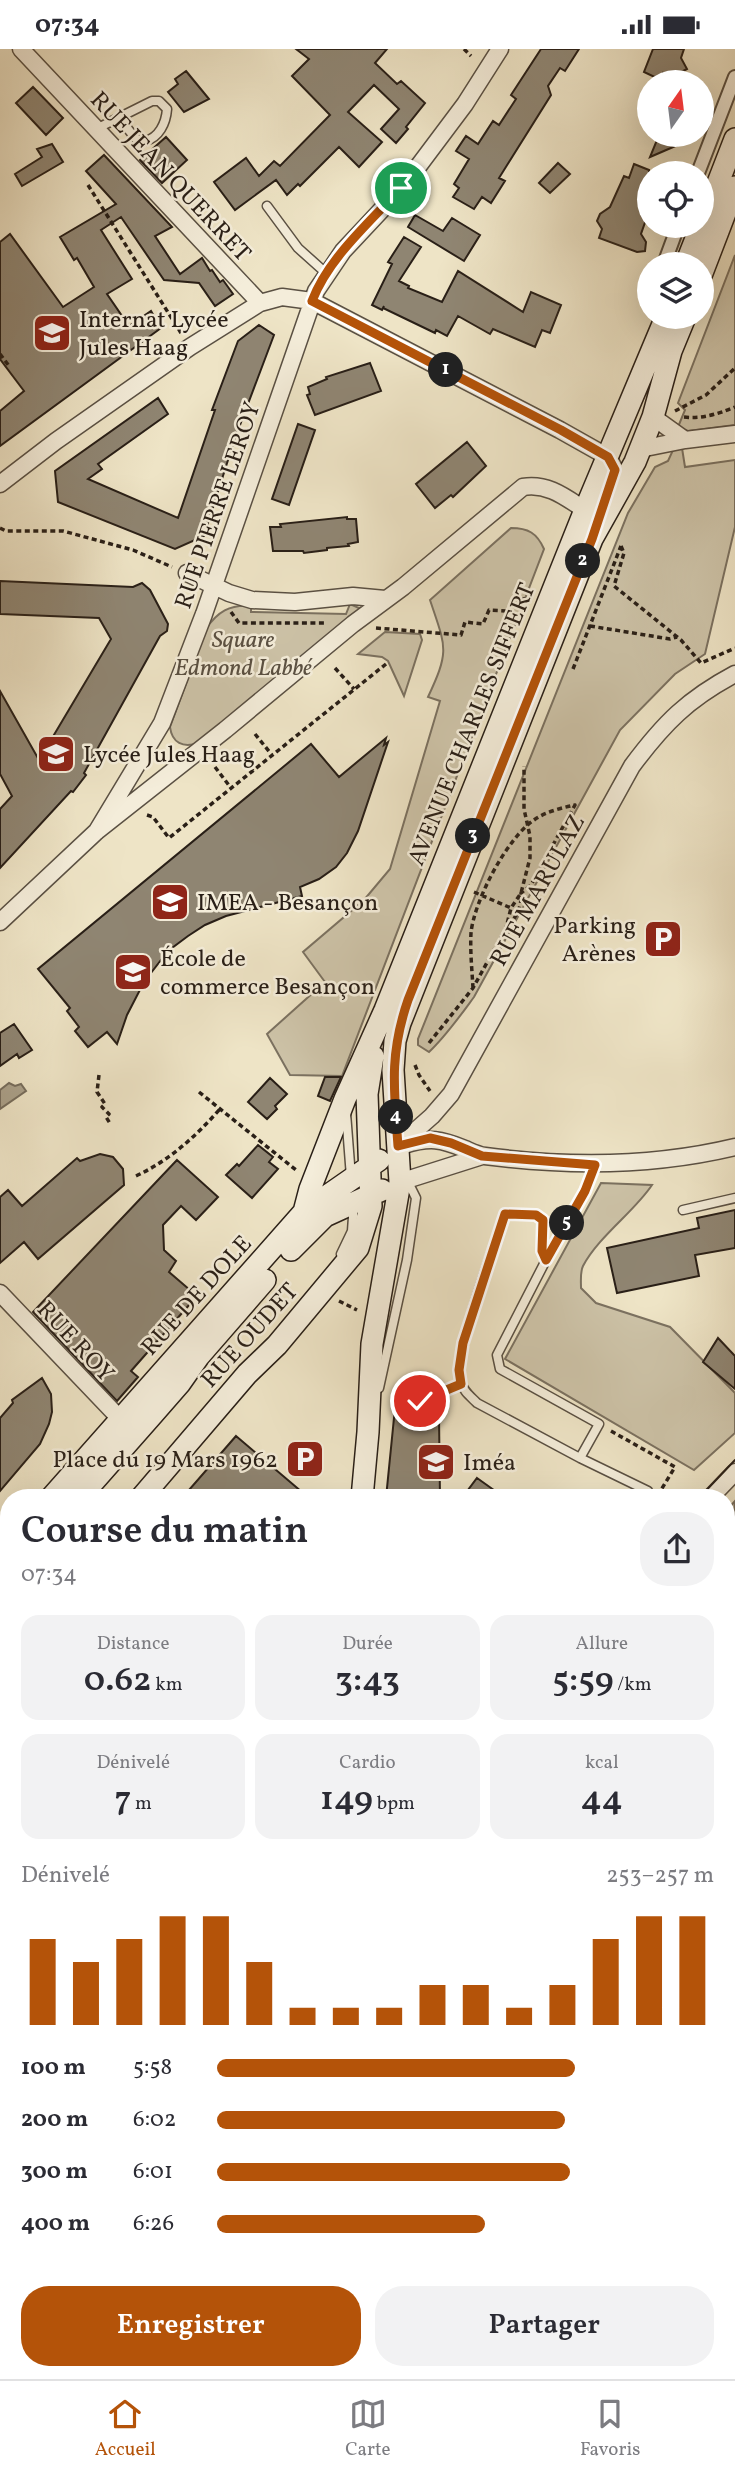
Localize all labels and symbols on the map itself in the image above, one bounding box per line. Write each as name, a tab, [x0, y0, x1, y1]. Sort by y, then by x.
north arrow	[637, 70, 714, 147]
street label: RUE JEAN QUERRET	[81, 84, 258, 270]
pin	[371, 158, 431, 218]
place label: Internat Lycée Jules Haag	[79, 304, 229, 366]
school or university icon: Internat Lycée Jules Haag	[31, 312, 73, 354]
pin: 1	[428, 353, 464, 387]
street label: RUE PIERRE LEROY	[167, 398, 270, 614]
pin: 2	[566, 543, 600, 579]
street label: AVENUE CHARLES SIFFERT	[400, 578, 545, 871]
park label: Square Edmond Labbé	[174, 624, 313, 686]
school or university icon: Lycée Jules Haag	[35, 733, 77, 775]
place label: Lycée Jules Haag	[83, 739, 255, 773]
street label: RUE MARULAZ	[483, 809, 595, 973]
pin: 3	[456, 819, 490, 853]
school or university icon: IMEA - Besançon	[149, 881, 191, 923]
place label: IMEA - Besançon	[197, 887, 378, 921]
place label: Parking Arènes	[553, 910, 636, 972]
parking icon: Parking Arènes	[642, 918, 684, 960]
place label: École de commerce Besançon	[160, 943, 375, 1005]
school or university icon: École de commerce Besançon	[112, 951, 154, 993]
pin: 4	[378, 1099, 414, 1135]
pin: 5	[550, 1205, 584, 1241]
street label: RUE DE DOLE	[134, 1229, 261, 1364]
street label: RUE OUDET	[194, 1276, 307, 1396]
street label: RUE ROY	[28, 1294, 121, 1391]
pin	[390, 1371, 450, 1431]
parking icon: Place du 19 Mars 1962	[284, 1438, 326, 1480]
school or university icon: Iméa	[415, 1441, 457, 1483]
place label: Place du 19 Mars 1962	[52, 1444, 278, 1478]
place label: Iméa	[463, 1447, 516, 1481]

